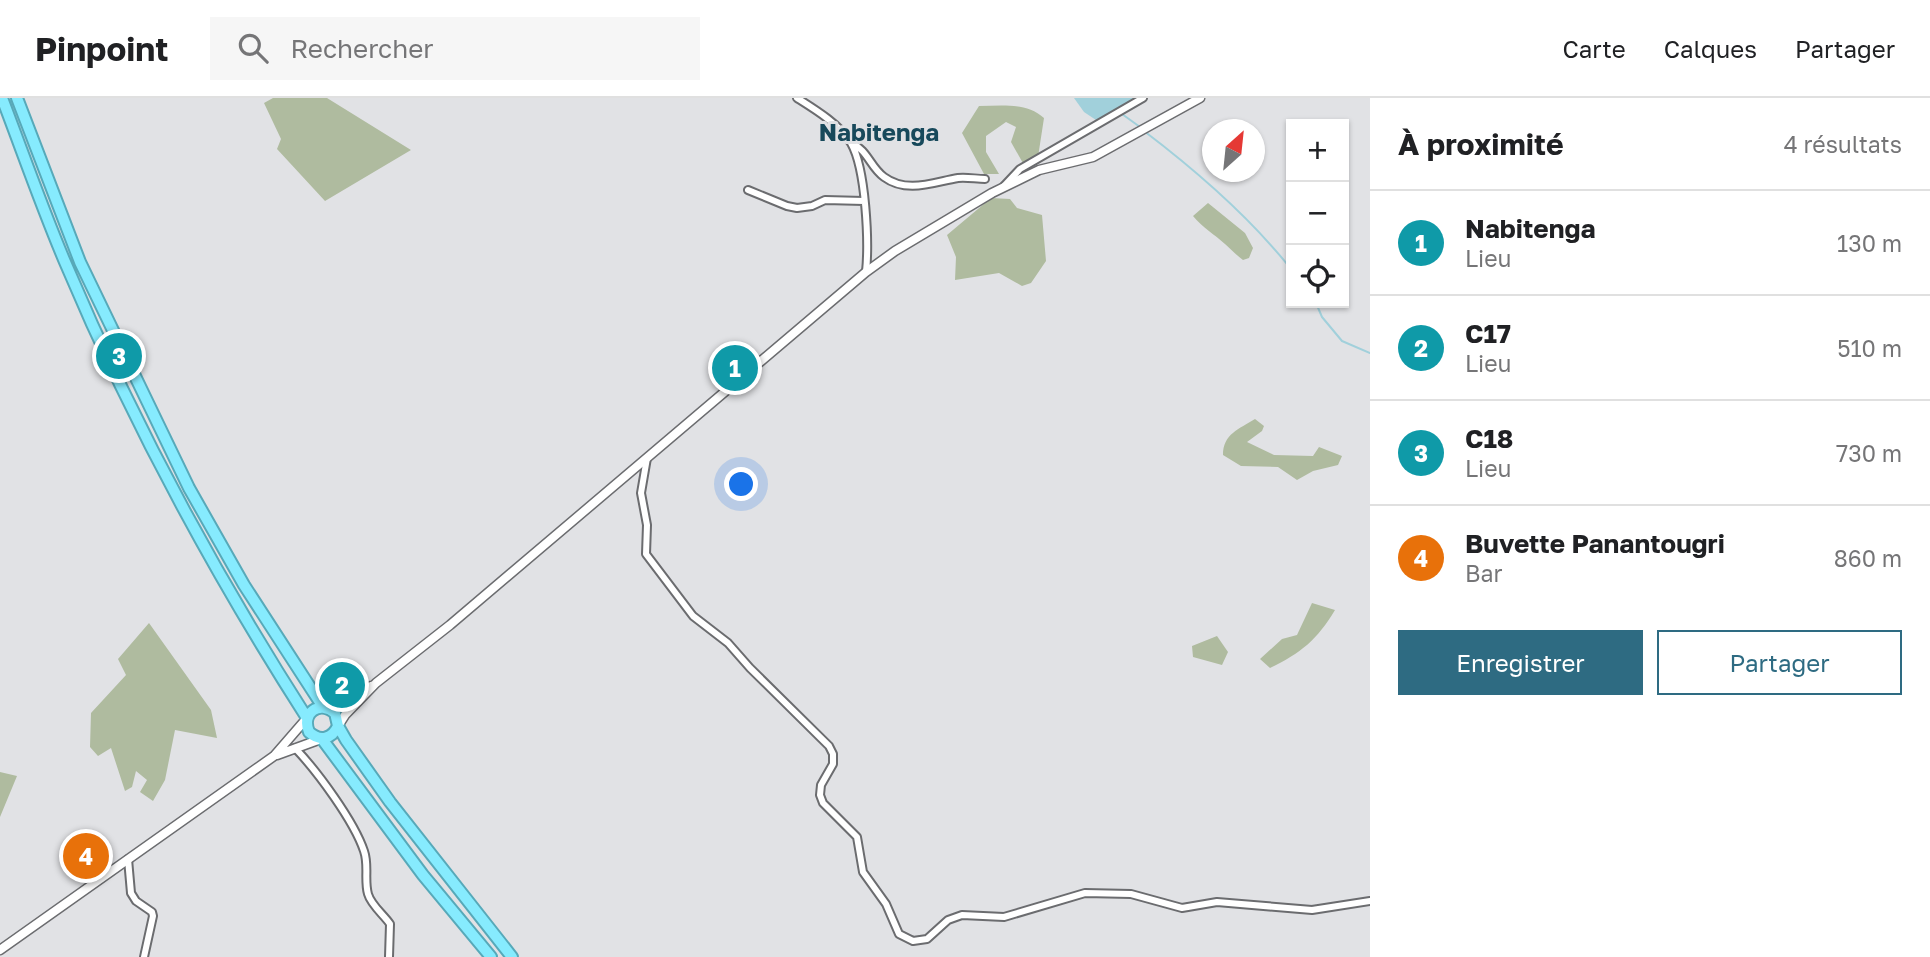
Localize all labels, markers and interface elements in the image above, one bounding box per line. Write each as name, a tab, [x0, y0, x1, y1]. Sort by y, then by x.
search box	[210, 17, 700, 80]
text: Pinpoint	[35, 29, 168, 68]
icon: search	[234, 29, 272, 67]
text: Rechercher	[290, 33, 433, 64]
text: Carte	[1562, 34, 1626, 63]
text: Calques	[1664, 34, 1757, 63]
text: Partager	[1795, 34, 1895, 63]
district label: Nabitenga	[819, 117, 939, 146]
north arrow	[1202, 119, 1265, 182]
map controls	[1286, 119, 1349, 308]
button: +	[1286, 119, 1349, 182]
text: À proximité	[1398, 126, 1564, 162]
text: 4 résultats	[1784, 130, 1902, 158]
button: −	[1286, 182, 1349, 245]
text: Nabitenga	[1465, 213, 1596, 244]
text: 1	[1415, 229, 1427, 257]
text: 130 m	[1837, 229, 1902, 257]
text: Lieu	[1465, 244, 1512, 272]
button: locate	[1286, 245, 1349, 308]
text: C17	[1465, 318, 1511, 349]
pin: 3	[96, 330, 142, 382]
text: 2	[1414, 334, 1428, 362]
text: 510 m	[1837, 334, 1902, 362]
pin: 1	[712, 342, 758, 394]
text: Lieu	[1465, 349, 1512, 377]
text: C18	[1465, 423, 1514, 454]
text: 3	[1414, 439, 1428, 467]
text: 730 m	[1836, 439, 1902, 467]
text: Lieu	[1465, 454, 1512, 482]
your location	[724, 467, 758, 501]
text: Buvette Panantougri	[1465, 528, 1725, 559]
text: 4	[1414, 544, 1428, 572]
text: 860 m	[1834, 544, 1902, 572]
text: Bar	[1465, 559, 1502, 587]
button: Enregistrer	[1398, 630, 1643, 695]
button: Partager	[1657, 630, 1902, 695]
pin: 2	[319, 659, 365, 711]
pin: 4	[63, 830, 109, 882]

